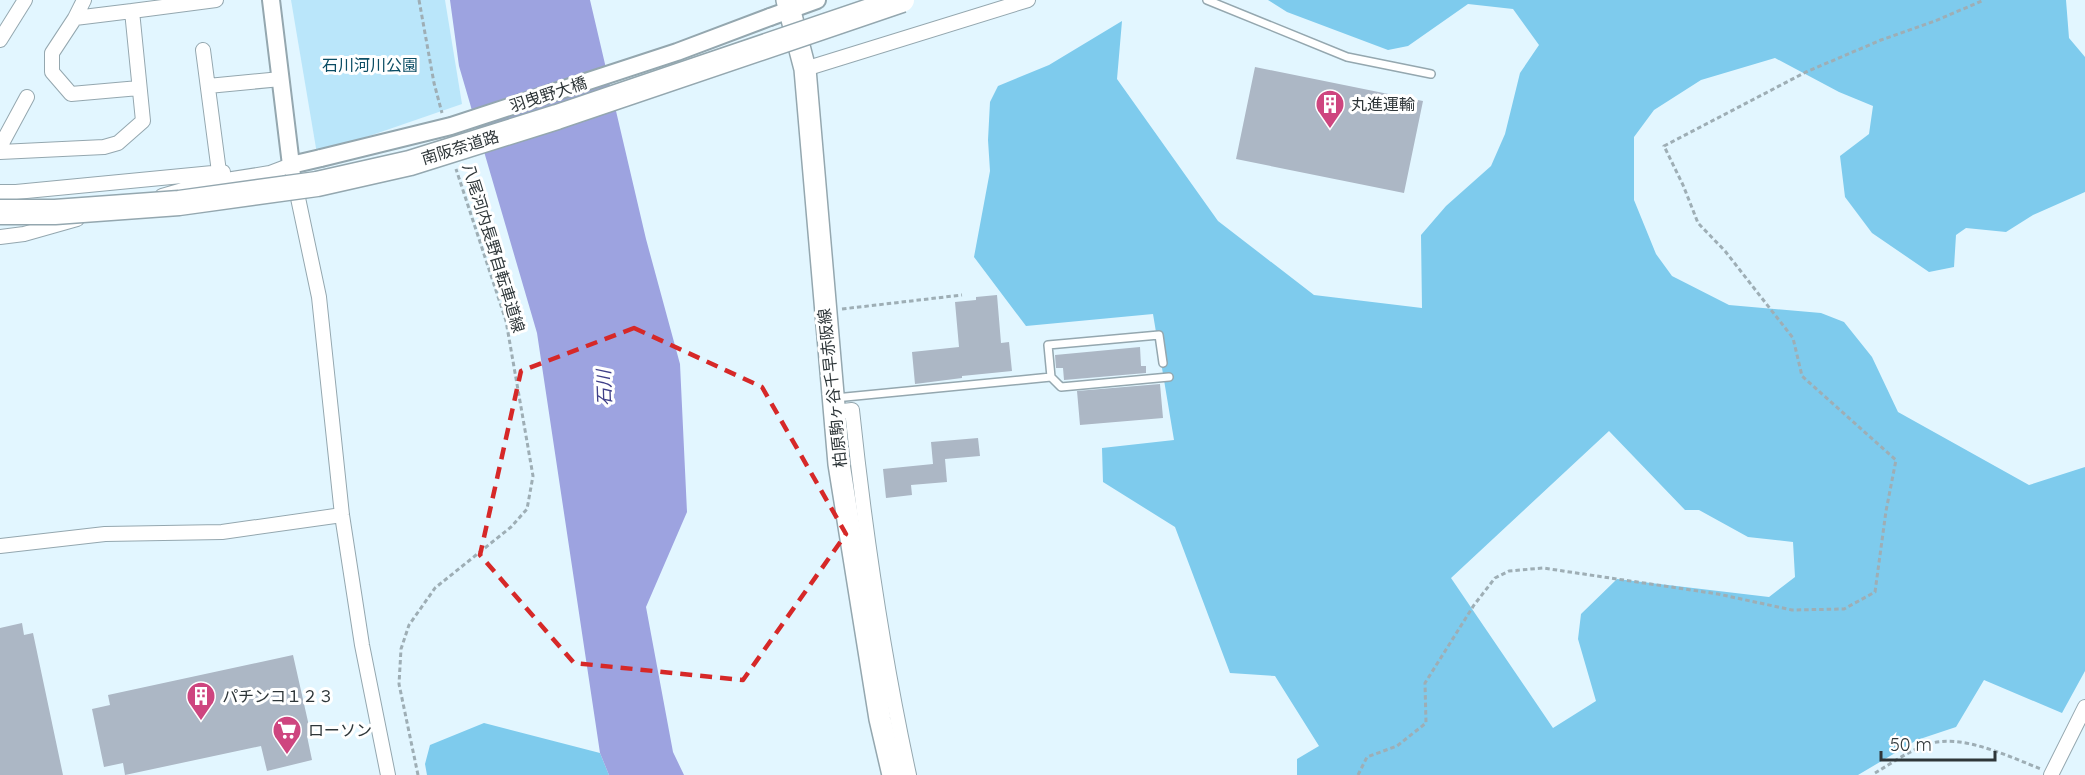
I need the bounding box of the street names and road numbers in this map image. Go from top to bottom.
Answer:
street label: 羽曳野大橋 [507,72,589,116]
street label: 南阪奈道路 [419,126,501,168]
street label: 八尾河内長野自転車道線 [459,161,529,335]
street label: 柏原駒ヶ谷千早赤阪線 [814,307,850,469]

